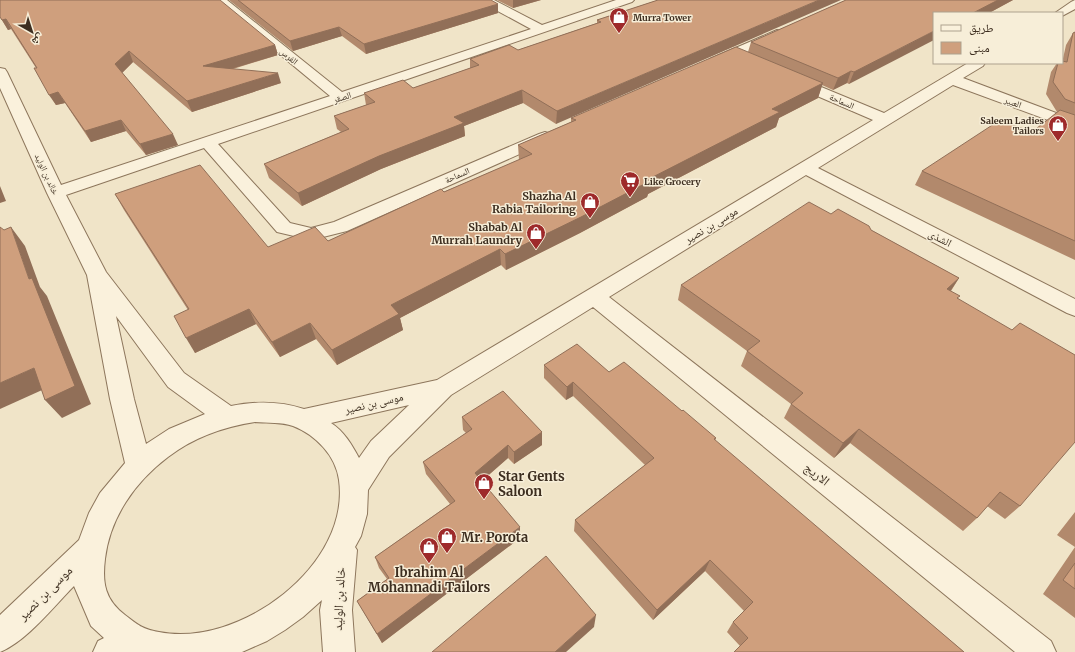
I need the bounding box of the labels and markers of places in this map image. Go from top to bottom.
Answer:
shop icon: Murra Tower [608,6,630,34]
place label: Murra Tower [633,12,691,23]
shop icon: Saleem Ladies Tailors [1047,114,1069,142]
place label: Saleem Ladies Tailors [980,115,1044,136]
supermarket icon: Like Grocery [619,170,641,198]
place label: Like Grocery [644,176,701,187]
place label: Shazha Al Rabia Tailoring [492,189,576,216]
shop icon: Shazha Al Rabia Tailoring [579,191,601,219]
place label: Shabab Al Murrah Laundry [431,220,522,247]
shop icon: Shabab Al Murrah Laundry [525,222,547,250]
place label: Star Gents Saloon [498,468,565,500]
shop icon: Star Gents Saloon [473,472,495,500]
shop icon: Mr. Porota [436,526,458,554]
place label: Mr. Porota [461,529,528,546]
shop icon: Ibrahim Al Mohannadi Tailors [418,536,440,564]
place label: Ibrahim Al Mohannadi Tailors [368,564,490,596]

